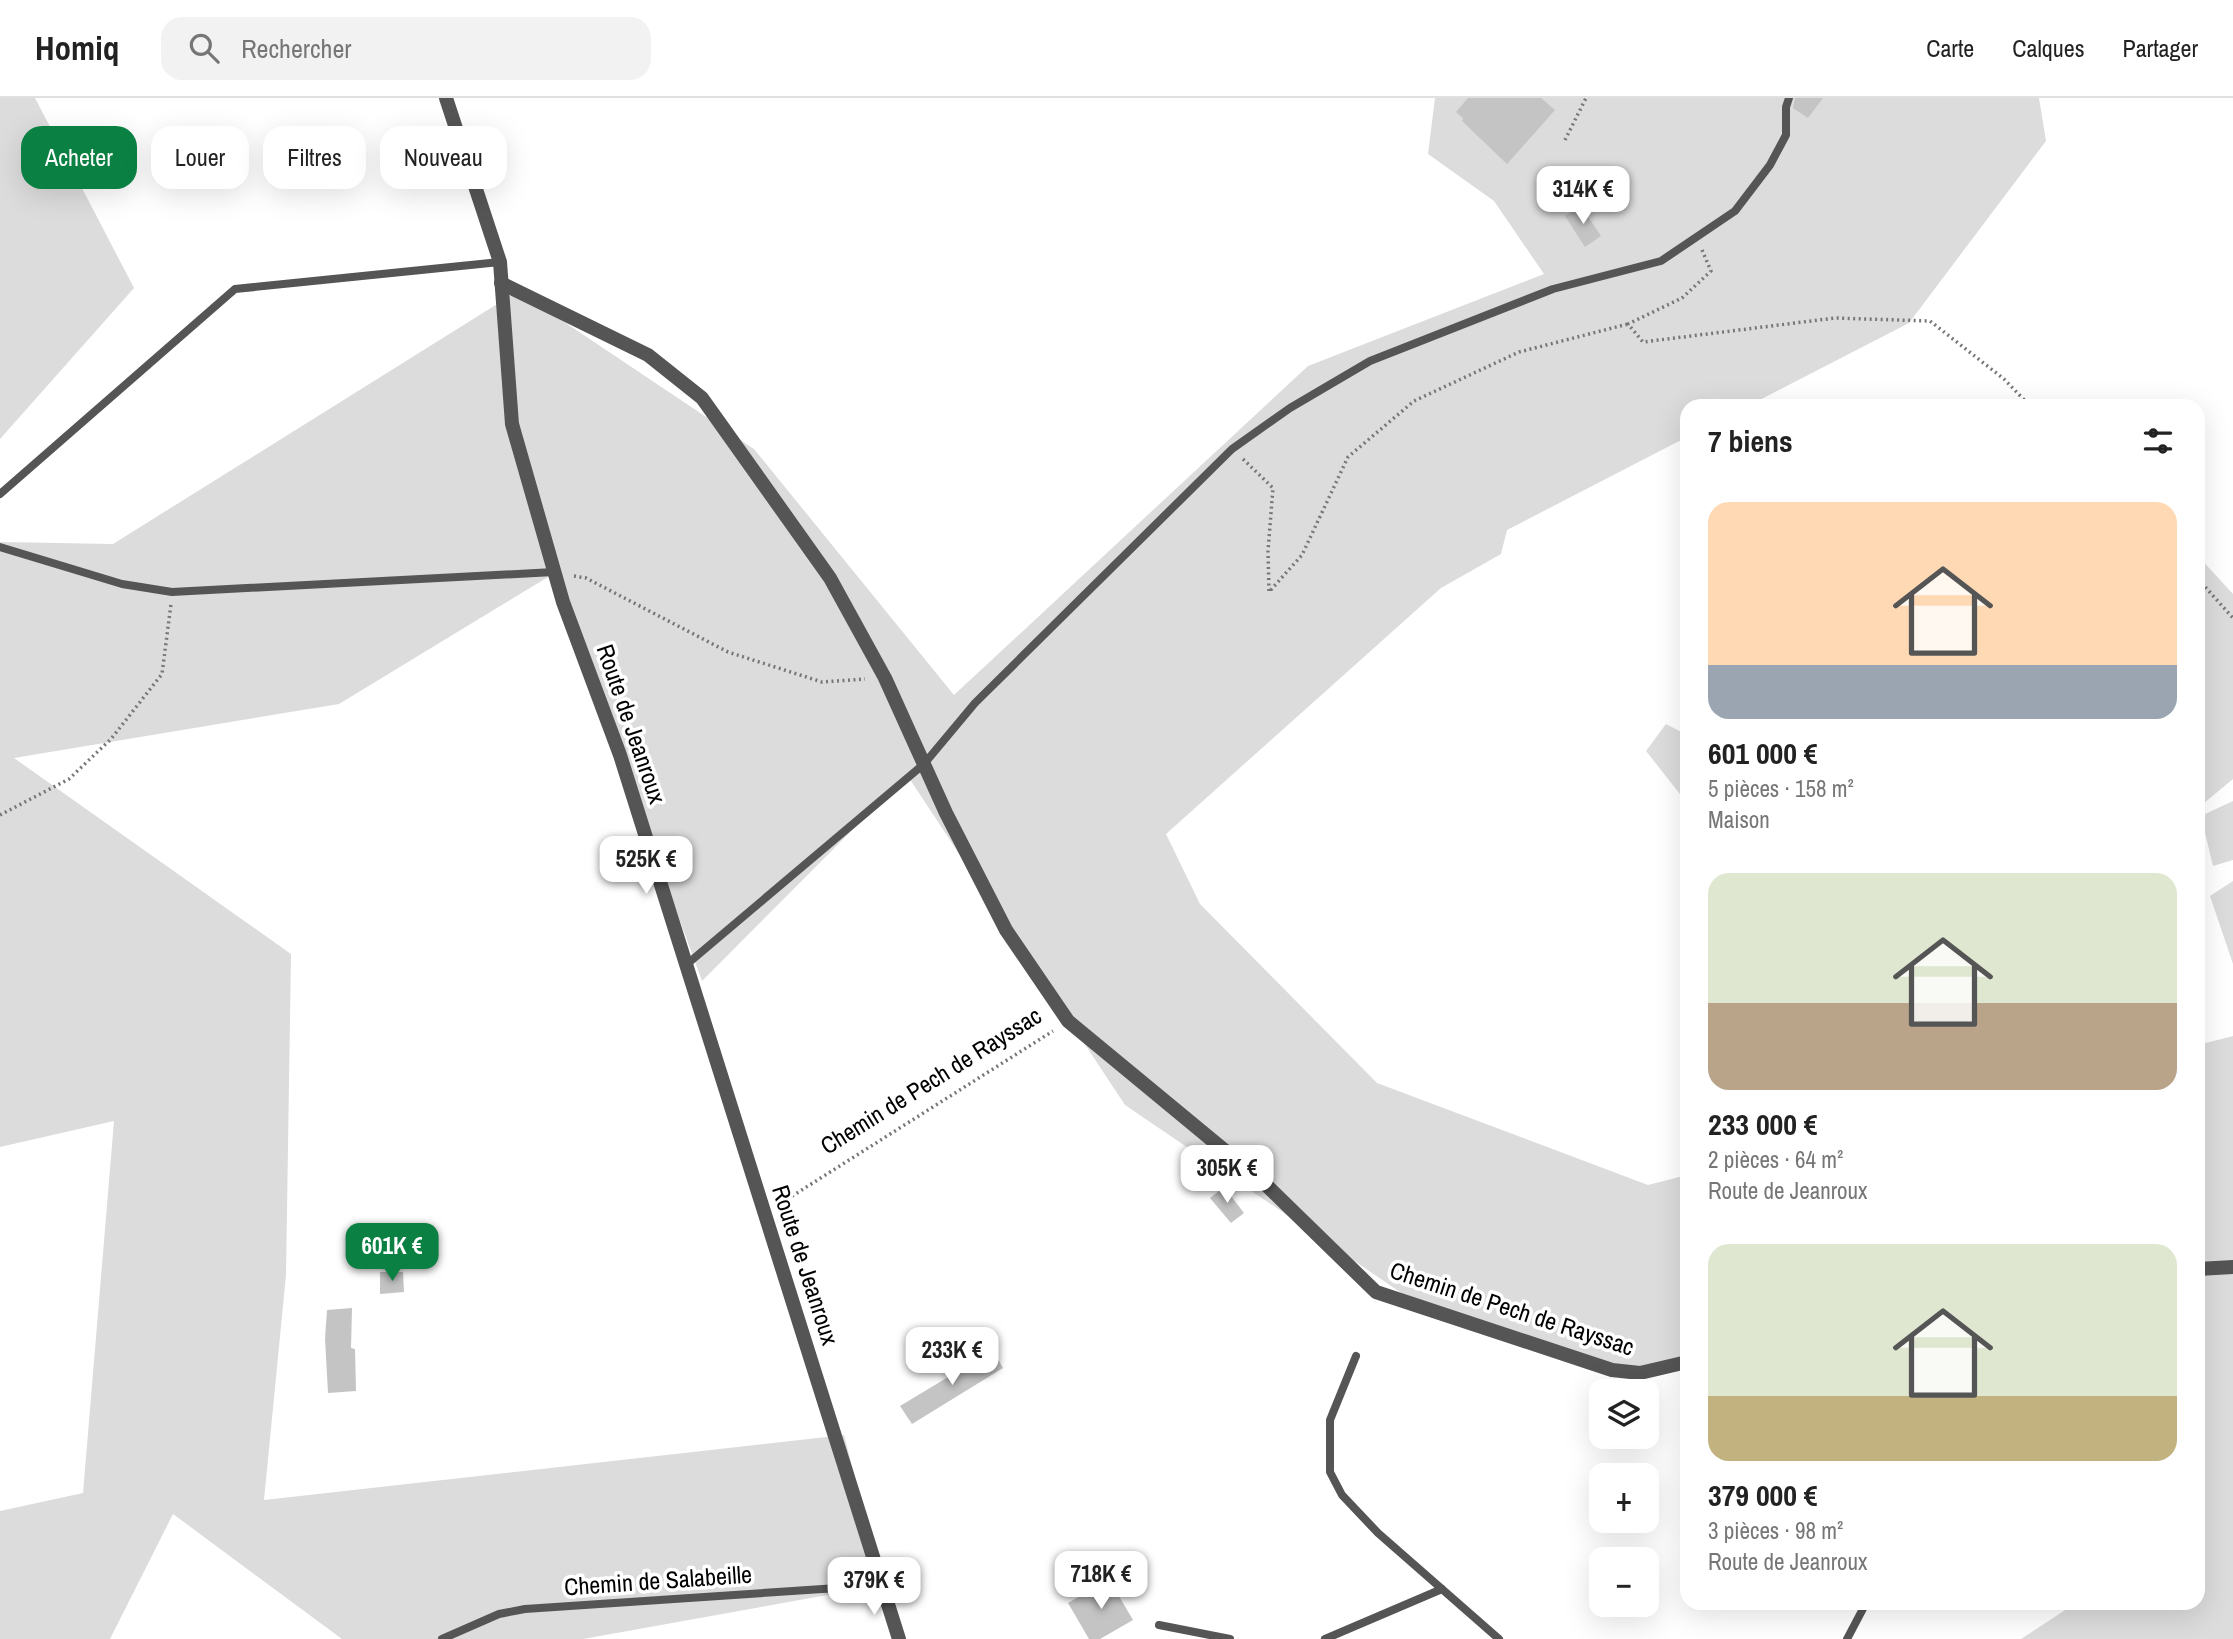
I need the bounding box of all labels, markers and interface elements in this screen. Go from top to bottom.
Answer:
search box [161,17,651,80]
text: Homiq [35,26,119,70]
icon: search [185,29,223,67]
text: Rechercher [241,31,351,66]
text: Carte [1926,32,1974,64]
text: Calques [2012,32,2085,64]
text: Partager [2123,32,2198,64]
chip: Acheter [21,126,137,189]
chip: Louer [151,126,249,189]
chip: Filtres [263,126,366,189]
chip: Nouveau [380,126,507,189]
pin: 314K € [1526,166,1640,226]
text: 314K € [1553,173,1613,204]
text: 7 biens [1708,421,1793,461]
icon: filters [2139,422,2177,460]
icon: home [1880,548,2006,674]
street label: Route de Jeanroux [590,640,674,808]
text: 601 000 € [1708,733,1817,773]
text: 5 pièces · 158 m² [1708,773,1854,804]
text: Maison [1708,804,1770,835]
pin: 525K € [589,836,703,896]
text: 525K € [616,843,676,874]
icon: home [1880,919,2006,1045]
street label: Chemin de Pech de Rayssac [814,999,1047,1161]
text: 233 000 € [1708,1104,1817,1144]
text: 2 pièces · 64 m² [1708,1144,1843,1175]
pin: 305K € [1170,1146,1284,1205]
text: 305K € [1197,1152,1257,1183]
text: Route de Jeanroux [1708,1175,1867,1206]
street label: Route de Jeanroux [765,1181,847,1349]
pin: 601K € [335,1224,449,1283]
text: 601K € [362,1230,422,1261]
street label: Chemin de Pech de Rayssac [1386,1253,1639,1363]
icon: home [1880,1290,2006,1416]
pin: 233K € [895,1328,1009,1387]
text: 233K € [922,1334,982,1365]
map controls [1589,1379,1659,1617]
button: layers [1589,1379,1659,1449]
button: + [1589,1463,1659,1533]
text: 379 000 € [1708,1475,1817,1515]
text: 3 pièces · 98 m² [1708,1515,1843,1546]
text: Route de Jeanroux [1708,1546,1867,1577]
button: − [1589,1547,1659,1617]
pin: 718K € [1044,1552,1158,1611]
street label: Chemin de Salabeille [563,1557,753,1603]
pin: 379K € [817,1558,931,1617]
text: 718K € [1071,1558,1131,1589]
text: 379K € [844,1564,904,1595]

